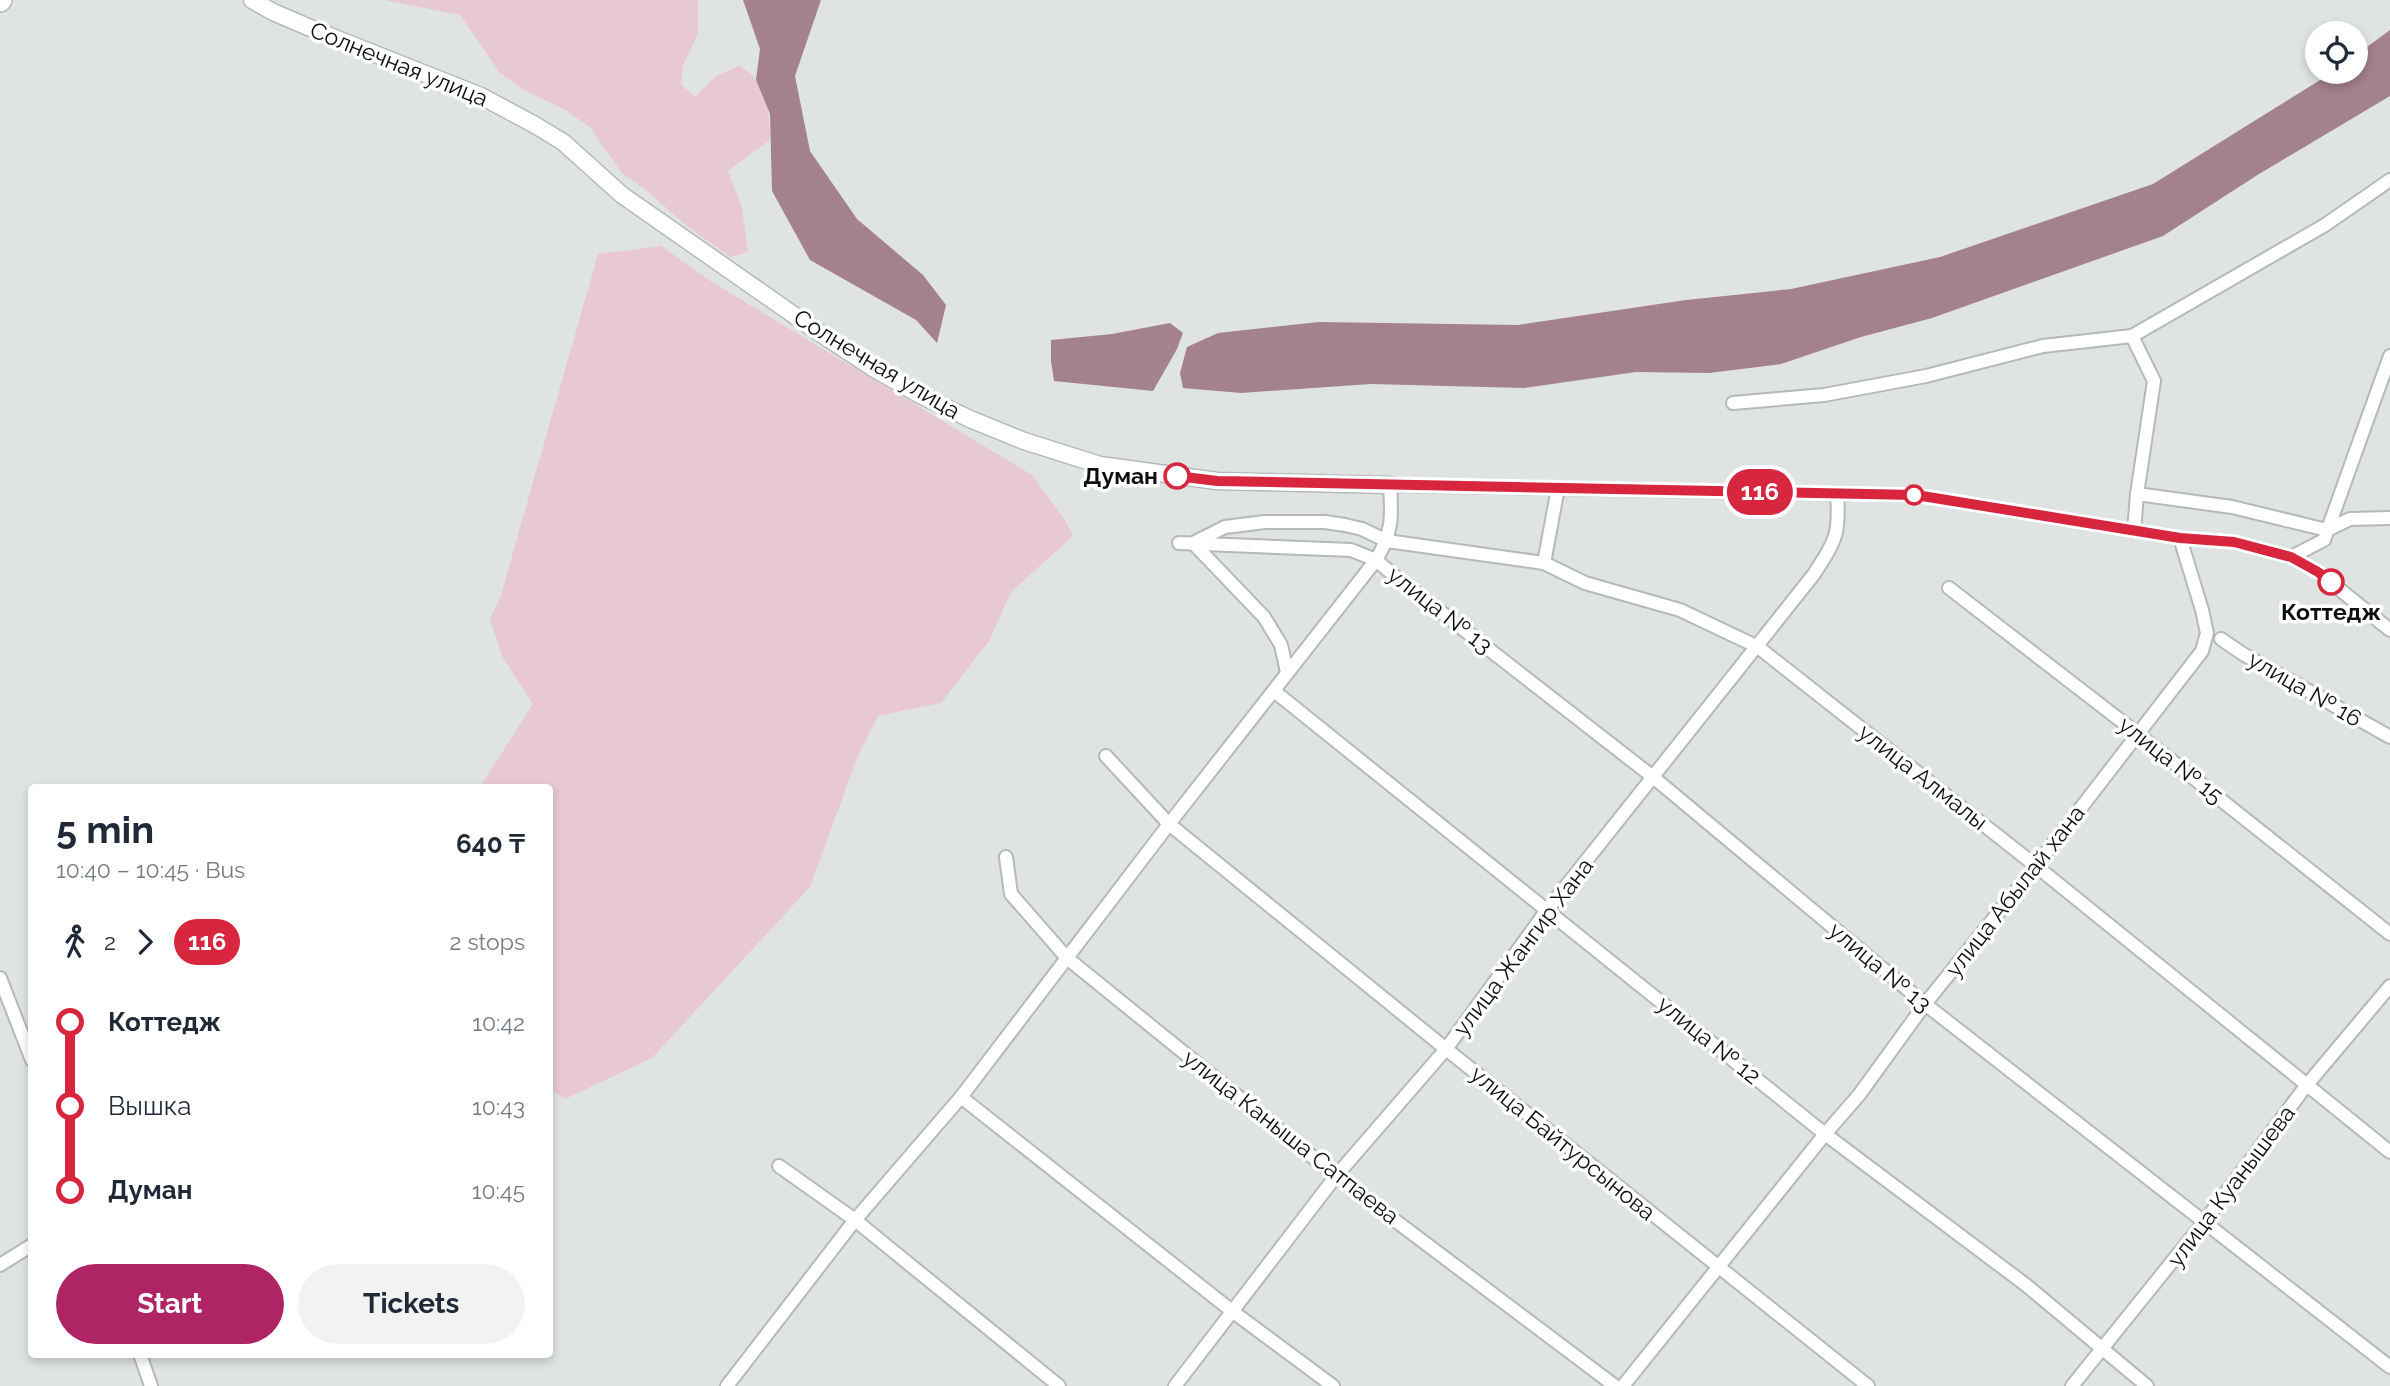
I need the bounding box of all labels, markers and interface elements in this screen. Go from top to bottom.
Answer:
street label: Солнечная улица [306,16,492,112]
map controls [2305,21,2368,84]
button: locate [2305,21,2368,84]
street label: Солнечная улица [789,303,965,424]
place label: Думан [1083,462,1158,489]
marker: Думан [1164,463,1190,489]
line badge: 116 [1720,469,1800,515]
text: 116 [1741,477,1779,506]
unlabelled marker [1904,485,1924,505]
street label: улица № 13 [1383,560,1498,659]
marker: Коттедж [2318,569,2344,595]
place label: Коттедж [2281,598,2381,625]
street label: улица № 16 [2244,645,2367,732]
street label: улица № 15 [2114,710,2229,809]
street label: улица Алмалы [1853,718,1993,835]
street label: улица Абылай хана [1939,800,2090,982]
text: 5 min [56,807,154,852]
text: 640 ₸ [456,829,525,859]
street label: улица Жангир Хана [1447,853,1598,1041]
text: 10:40 – 10:45 · Bus [56,856,245,883]
street label: улица № 13 [1824,916,1937,1017]
icon: walk [56,923,94,961]
icon: forward [126,923,164,961]
text: 116 [188,927,226,956]
text: 2 [104,928,116,955]
text: 2 stops [450,928,525,955]
street label: улица № 12 [1652,990,1766,1089]
text: Коттедж [108,1007,221,1037]
text: 10:42 [472,1009,525,1036]
street label: улица Каныша Сатпаева [1178,1044,1405,1229]
street label: улица Байтурсынова [1465,1060,1661,1225]
text: Вышка [108,1091,191,1121]
text: 10:43 [472,1093,525,1120]
street label: улица Куанышева [2161,1100,2300,1272]
text: Думан [108,1175,192,1205]
text: 10:45 [472,1177,525,1204]
button: Start [56,1264,284,1344]
button: Tickets [298,1264,525,1344]

